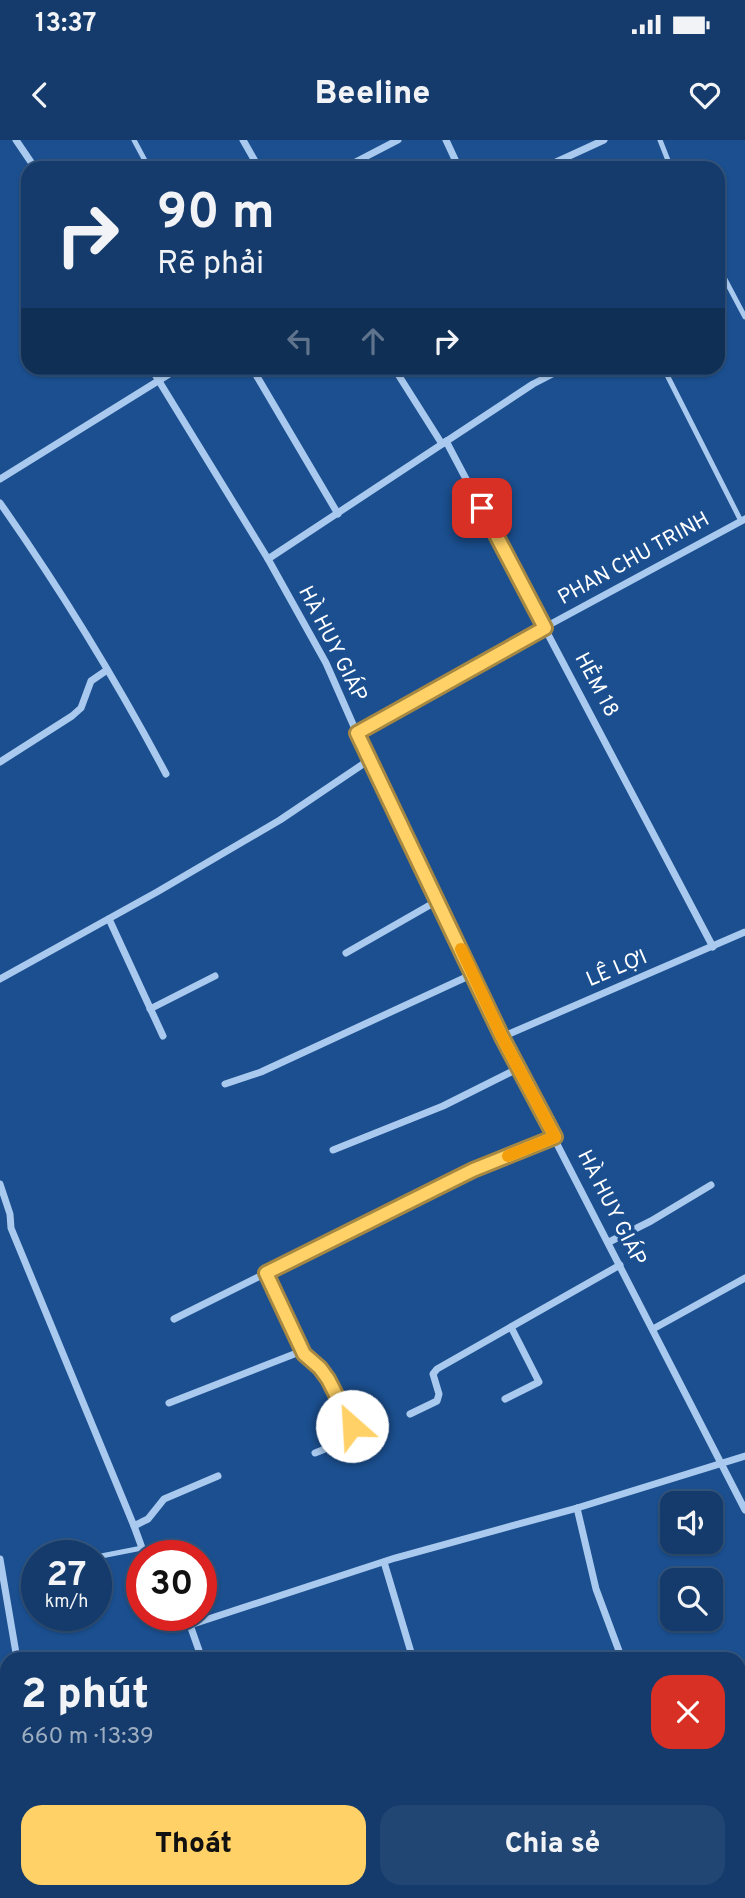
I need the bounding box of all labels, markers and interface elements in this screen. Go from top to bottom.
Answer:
text: 13:37 [35,8,96,41]
text: Beeline [315,75,430,115]
icon: back [21,76,59,114]
icon: heart [686,76,724,114]
text: 90 m [157,184,275,246]
icon: right [42,189,133,280]
text: Rẽ phải [157,245,264,285]
icon: left [281,322,319,360]
icon: ahead [354,322,392,360]
icon: right [427,322,465,360]
pin [452,478,512,538]
icon: arrive [463,489,501,527]
street label: PHAN CHU TRINH [553,506,715,612]
street label: HÀ HUY GIÁP [291,581,374,706]
street label: HẺM 18 [568,647,625,722]
street label: LÊ LỢI [582,943,652,994]
street label: HÀ HUY GIÁP [570,1145,653,1270]
position arrow [315,1389,389,1463]
map controls [660,1491,723,1631]
button: sound [660,1491,723,1554]
speed limit sign: 30 [126,1540,217,1631]
text: 27 [47,1554,86,1598]
button: search [660,1568,723,1631]
text: km/h [45,1591,88,1614]
text: 2 phút [21,1670,149,1723]
button: close [651,1675,725,1749]
text: 660 m · 13:39 [21,1723,154,1752]
button: Thoát [21,1805,366,1885]
button: Chia sẻ [380,1805,725,1885]

